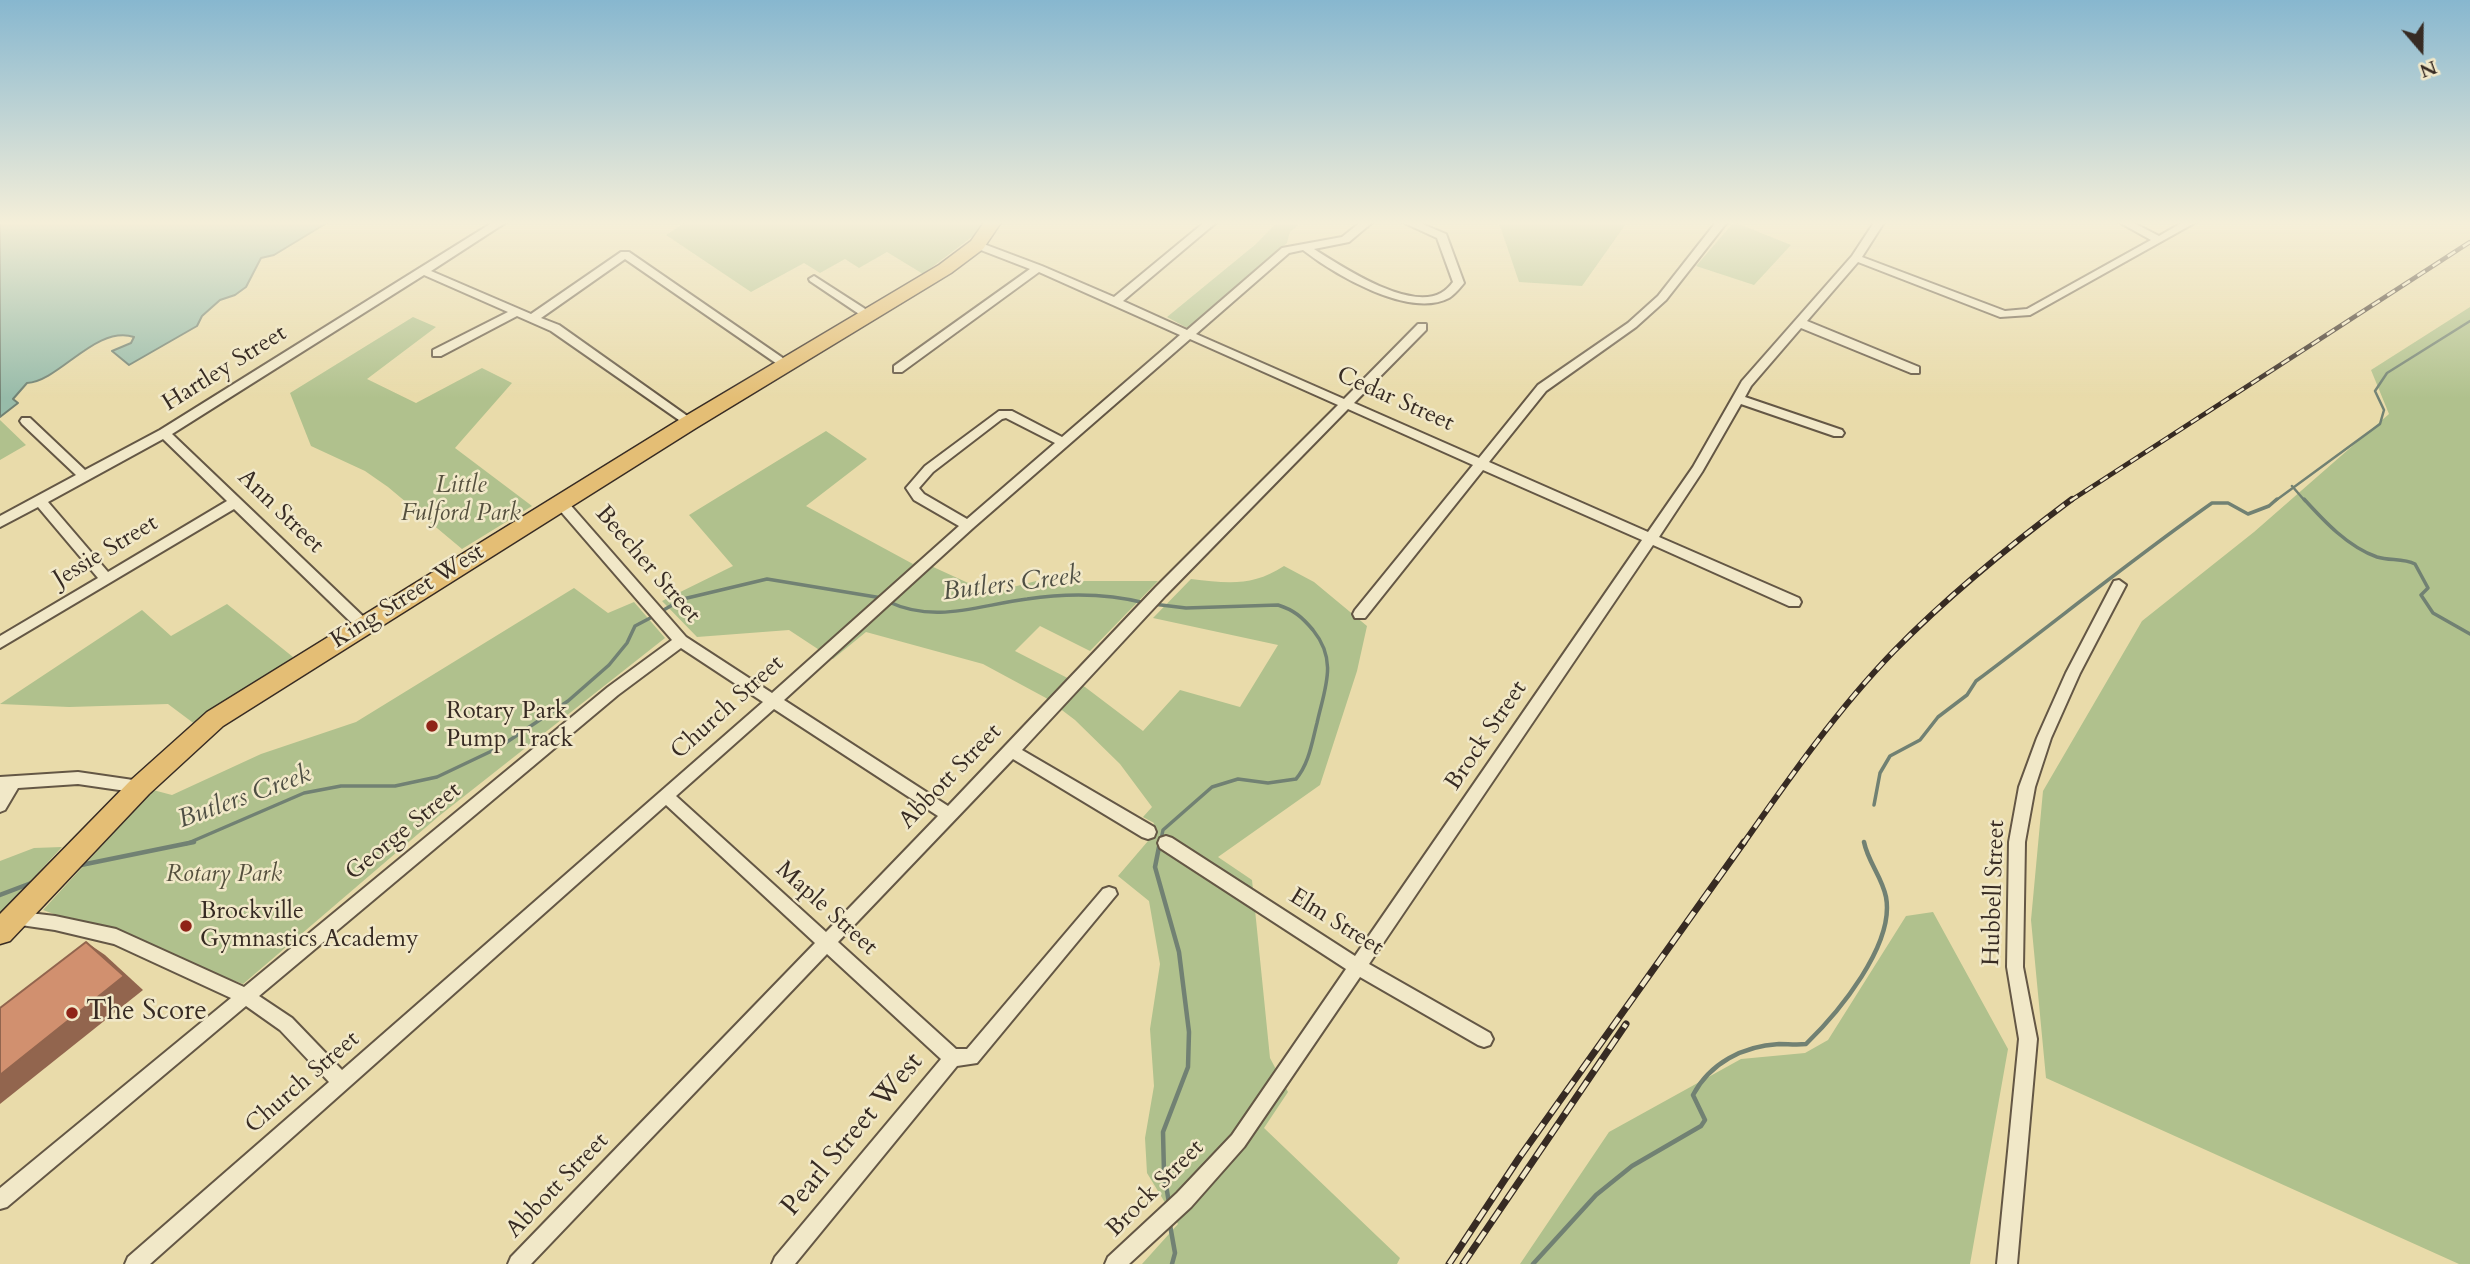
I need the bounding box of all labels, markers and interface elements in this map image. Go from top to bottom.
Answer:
north arrow [2386,14,2456,84]
text: N [2416,54,2440,84]
street label: Hartley Street [158,320,292,418]
street label: Cedar Street [1332,361,1458,439]
street label: Ann Street [231,464,329,560]
park label: Little Fulford Park [401,472,521,528]
street label: Beecher Street [588,500,706,630]
street label: Jessie Street [48,510,164,594]
street label: King Street West [326,538,490,656]
water label: Butlers Creek [941,561,1083,609]
street label: Church Street [666,650,790,766]
street label: Brock Street [1440,676,1534,796]
place label: Rotary Park Pump Track [446,698,573,754]
marker: Rotary Park Pump Track [424,718,440,734]
street label: Abbott Street [894,718,1008,836]
water label: Butlers Creek [174,760,316,836]
street label: George Street [340,777,468,887]
street label: Hubbell Street [1978,819,2012,967]
street label: Maple Street [769,856,883,962]
park label: Rotary Park [166,861,282,889]
street label: Elm Street [1284,883,1388,963]
place label: Brockville Gymnastics Academy [200,898,419,954]
marker: Brockville Gymnastics Academy [178,918,194,934]
place label: The Score [86,996,207,1030]
marker: The Score [64,1005,80,1021]
street label: Church Street [240,1026,366,1140]
street label: Pearl Street West [775,1046,931,1224]
street label: Abbott Street [501,1127,615,1245]
street label: Brock Street [1101,1134,1211,1244]

